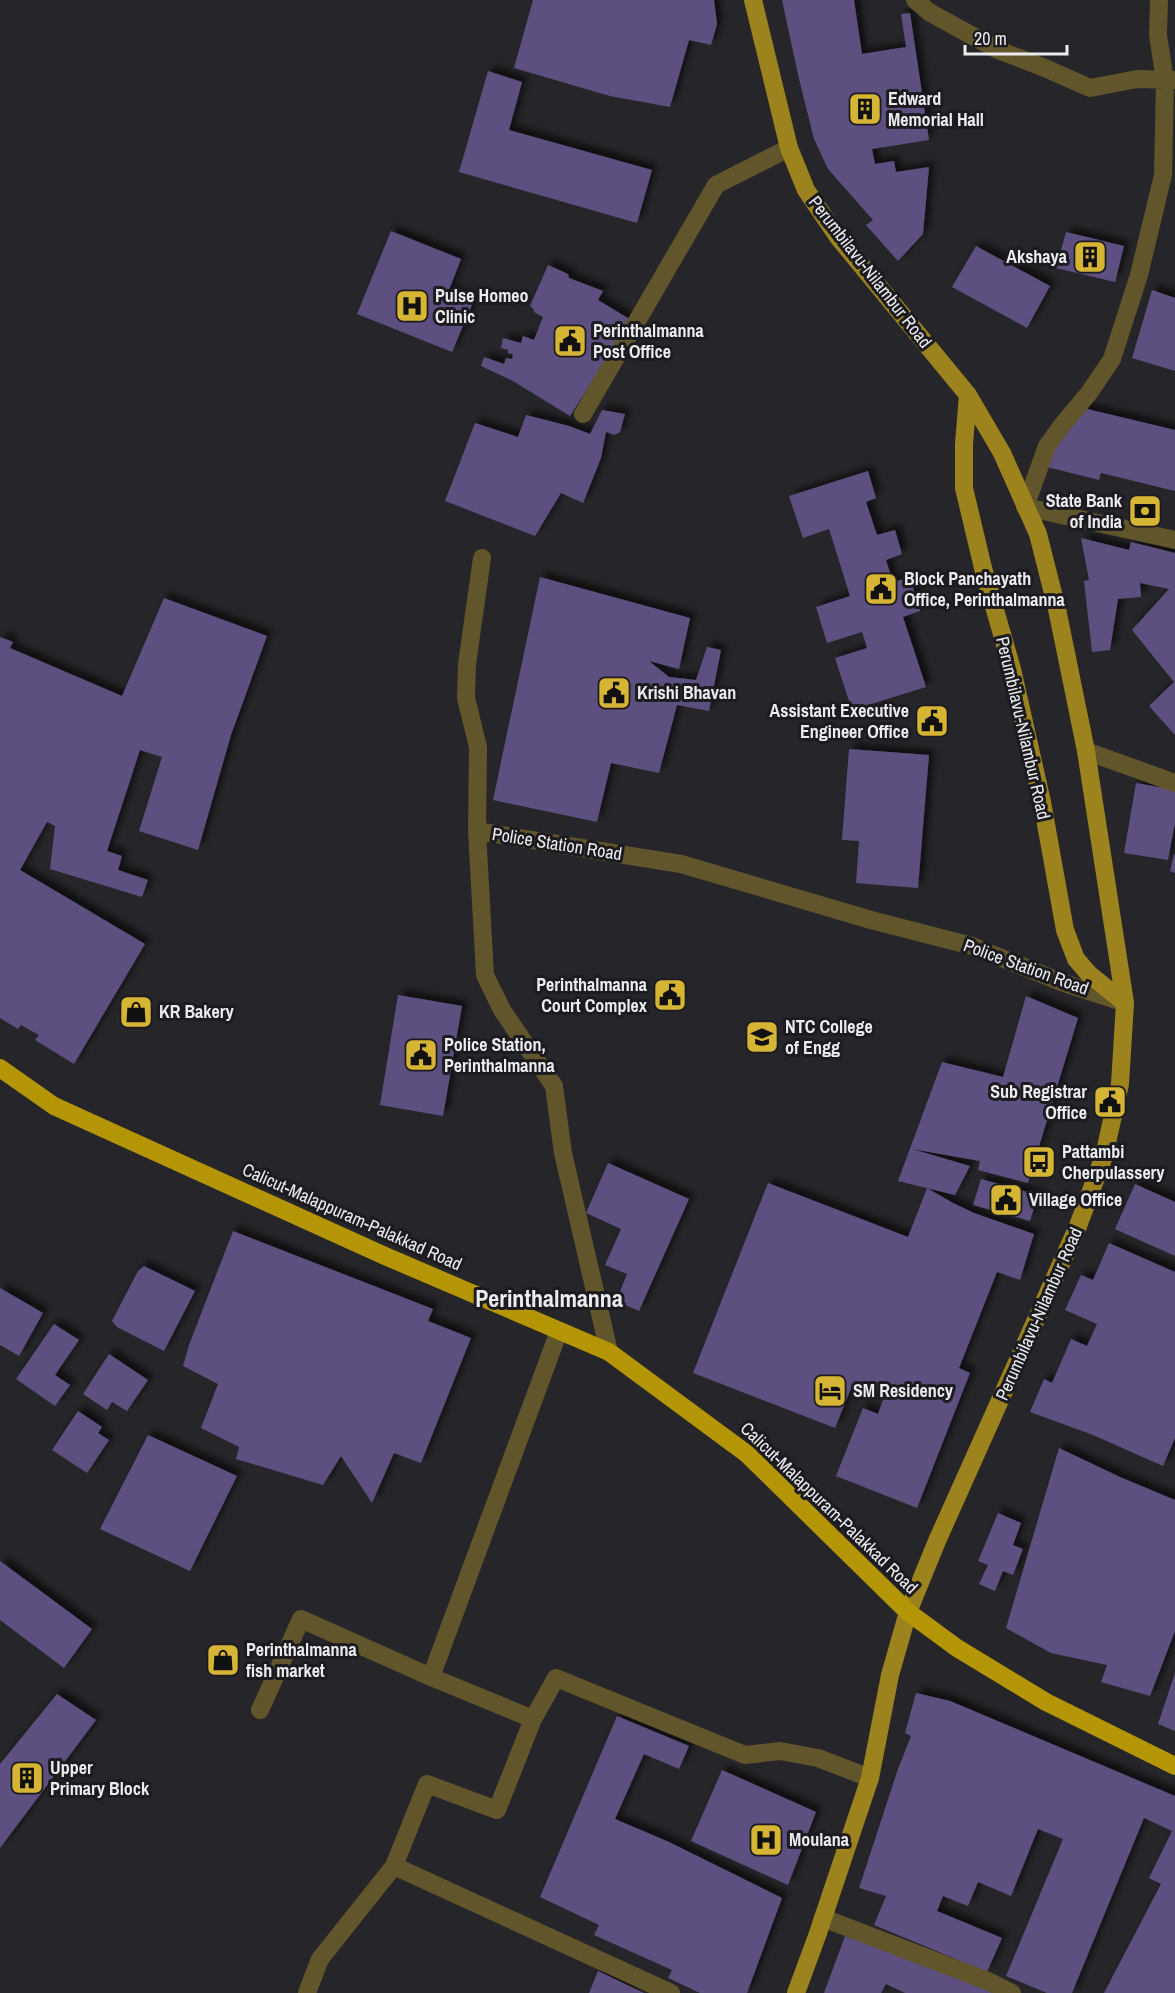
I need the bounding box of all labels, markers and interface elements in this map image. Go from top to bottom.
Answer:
scale bar [965,18,1067,56]
text: 20 m [974,26,1007,51]
place label: Edward Memorial Hall [888,86,984,132]
building icon: Edward Memorial Hall [847,91,883,127]
street label: Perumbilavu-Nilambur Road [803,190,938,353]
building icon: Akshaya [1072,239,1108,275]
place label: Akshaya [1006,244,1068,269]
place label: Pulse Homeo Clinic [435,283,529,329]
hospital icon: Pulse Homeo Clinic [394,288,430,324]
place label: Perinthalmanna Post Office [593,318,705,364]
public building icon: Perinthalmanna Post Office [552,323,588,359]
place label: State Bank of India [1046,488,1123,534]
bank icon: State Bank of India [1127,493,1163,529]
place label: Block Panchayath Office, Perinthalmanna [904,566,1066,612]
public building icon: Block Panchayath Office, Perinthalmanna [863,571,899,607]
street label: Perumbilavu-Nilambur Road [990,634,1057,822]
public building icon: Krishi Bhavan [596,675,632,711]
place label: Krishi Bhavan [637,680,736,705]
place label: Assistant Executive Engineer Office [770,698,909,744]
public building icon: Assistant Executive Engineer Office [914,703,950,739]
street label: Police Station Road [490,821,624,866]
street label: Police Station Road [960,932,1092,1001]
place label: Perinthalmanna Court Complex [536,972,648,1018]
public building icon: Perinthalmanna Court Complex [652,977,688,1013]
shop icon: KR Bakery [118,994,154,1030]
place label: KR Bakery [159,999,234,1024]
place label: NTC College of Engg [785,1014,873,1060]
school or university icon: NTC College of Engg [744,1019,780,1055]
place label: Police Station, Perinthalmanna [444,1032,556,1078]
public building icon: Police Station, Perinthalmanna [403,1037,439,1073]
place label: Sub Registrar Office [990,1079,1087,1125]
public building icon: Sub Registrar Office [1092,1084,1128,1120]
place label: Pattambi Cherpulassery [1062,1139,1165,1185]
bus stop icon: Pattambi Cherpulassery [1021,1144,1057,1180]
street label: Calicut-Malappuram-Palakkad Road [238,1157,466,1276]
public building icon: Village Office [988,1182,1024,1218]
place label: Village Office [1029,1187,1122,1212]
street label: Perumbilavu-Nilambur Road [989,1223,1088,1404]
district label: Perinthalmanna [475,1282,623,1314]
hotel icon: SM Residency [812,1373,848,1409]
place label: SM Residency [853,1378,954,1403]
street label: Calicut-Malappuram-Palakkad Road [735,1416,924,1599]
place label: Perinthalmanna fish market [246,1637,358,1683]
shop icon: Perinthalmanna fish market [205,1642,241,1678]
place label: Upper Primary Block [50,1755,150,1801]
building icon: Upper Primary Block [9,1760,45,1796]
hospital icon: Moulana [748,1822,784,1858]
place label: Moulana [789,1827,850,1852]

